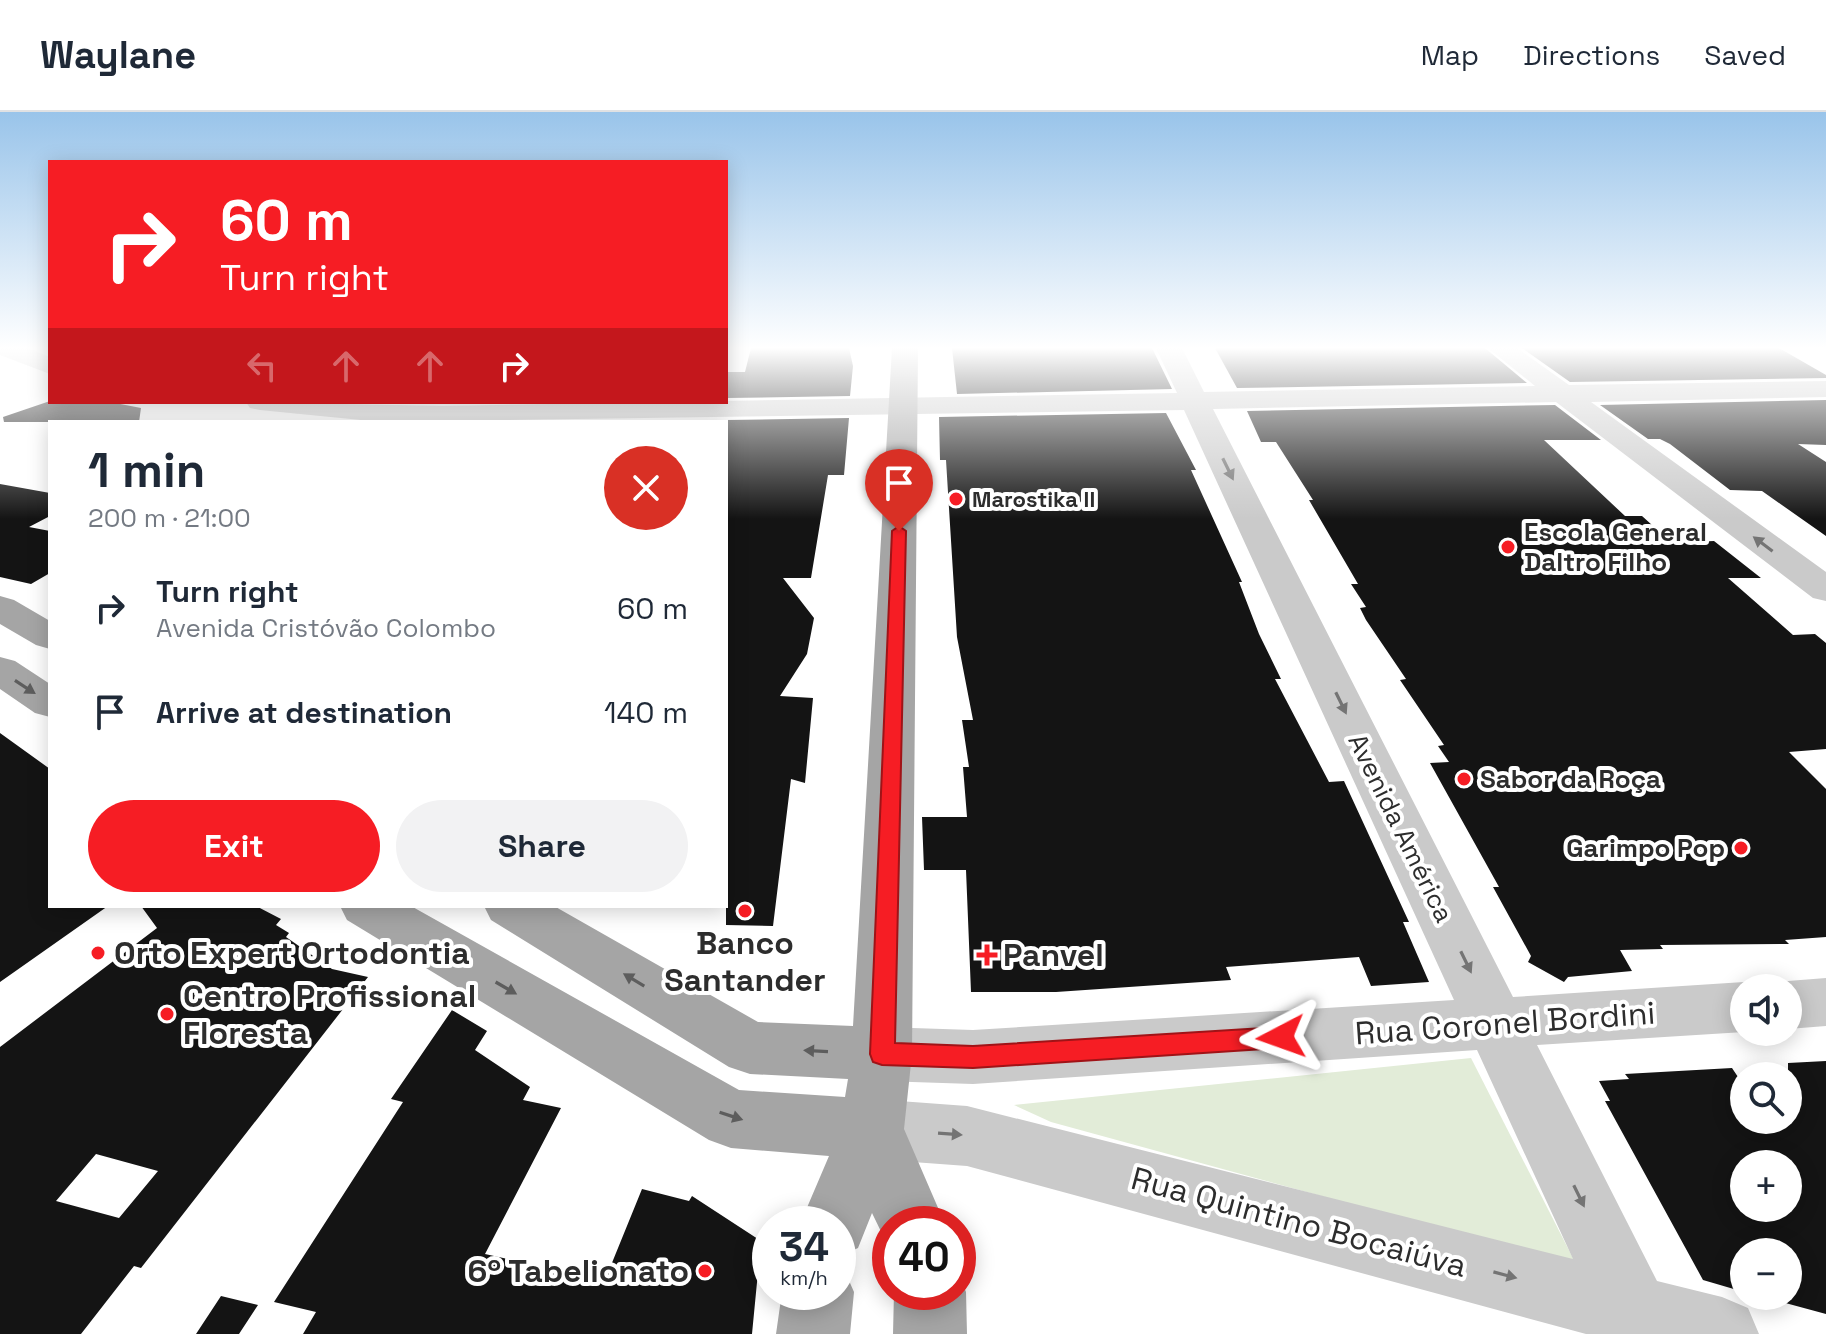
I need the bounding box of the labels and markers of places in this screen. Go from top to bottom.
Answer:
pin [865,449,933,531]
place label: Marostika II [972,485,1095,513]
marker: Marostika II [947,490,965,508]
place label: Escola General Daltro Filho [1524,515,1707,579]
marker: Escola General Daltro Filho [1499,538,1517,556]
place label: Sabor da Roça [1480,762,1661,796]
marker: Sabor da Roça [1455,770,1473,788]
place label: Garimpo Pop [1566,831,1725,865]
marker: Garimpo Pop [1732,839,1750,857]
marker: Banco Santander [736,902,754,920]
place label: Banco Santander [664,923,826,1000]
place label: Orto Expert Ortodontia [114,933,470,973]
place label: Panvel [1003,935,1104,975]
marker: Orto Expert Ortodontia [89,944,107,962]
marker: Panvel [978,946,996,964]
place label: Centro Profissional Floresta [183,976,476,1053]
marker: Centro Profissional Floresta [158,1005,176,1023]
place label: 6º Tabelionato [467,1251,689,1291]
marker: 6º Tabelionato [696,1262,714,1280]

